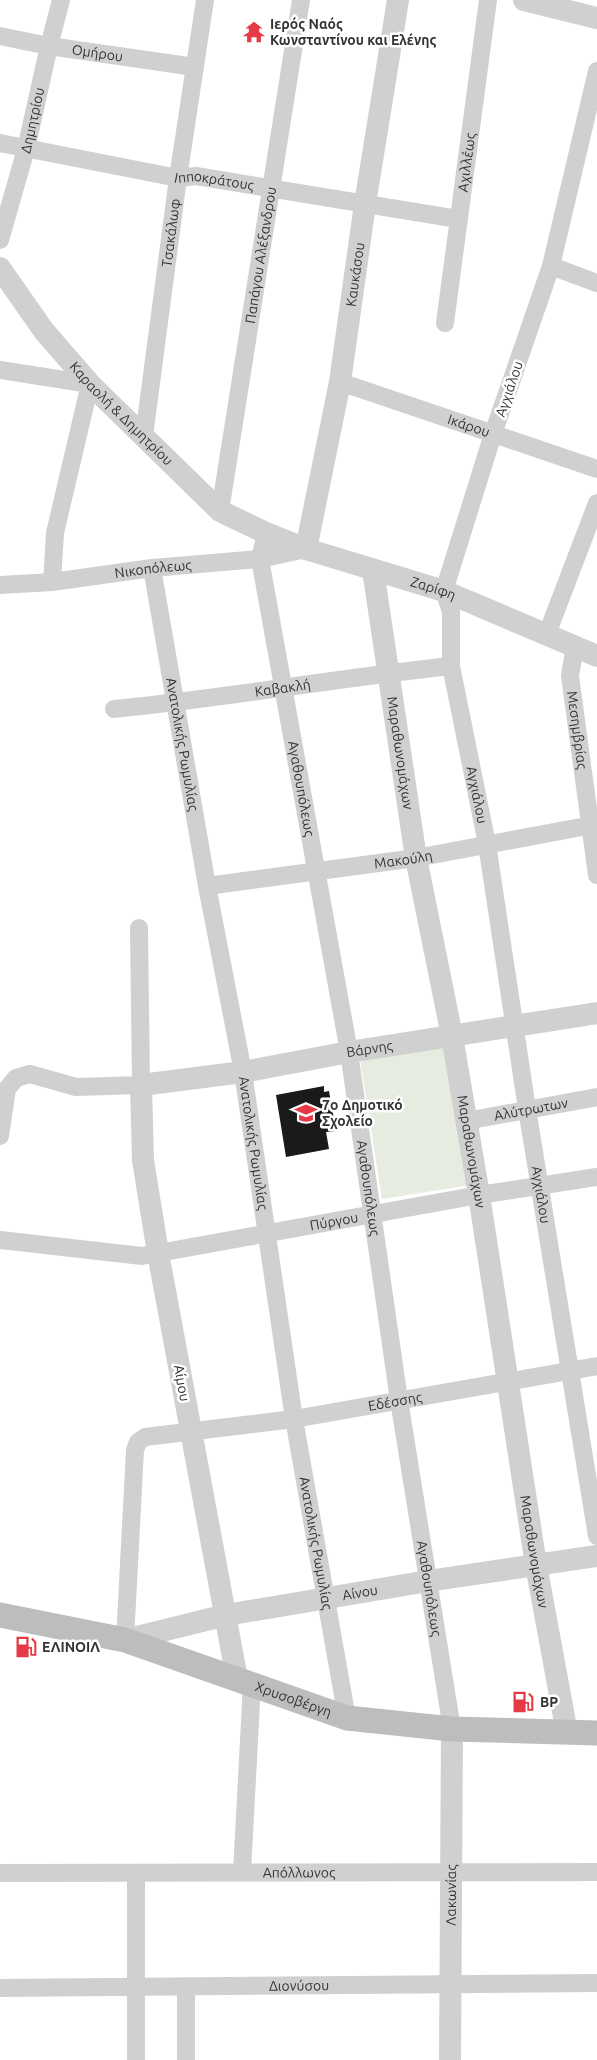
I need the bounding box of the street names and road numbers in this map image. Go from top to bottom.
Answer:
street label: Ομήρου [71,41,124,65]
street label: Δημητρίου [17,86,48,155]
street label: Αχιλλέως [455,131,478,193]
street label: Ιπποκράτους [173,168,256,194]
street label: Παπάγου Αλέξανδρου [242,186,279,325]
street label: Τσακάλωφ [158,197,183,268]
street label: Καυκάσου [343,241,368,308]
street label: Καραολή & Δημητρίου [66,359,176,468]
street label: Αγχιάλου [492,359,526,419]
street label: Ικάρου [446,411,492,440]
street label: Νικοπόλεως [113,557,193,581]
street label: Ζαρίφη [409,573,458,603]
street label: Ανατολικής Ρωμυλίας [163,676,202,813]
street label: Καβακλή [254,676,312,700]
street label: Μεσημβρίας [564,690,591,771]
street label: Μαραθωνομάχων [384,695,417,811]
street label: Αγαθουπόλεως [285,739,318,838]
street label: Αγχιάλου [463,765,491,825]
street label: Μακούλη [373,847,434,872]
street label: Βάρνης [345,1037,394,1060]
street label: Ανατολικής Ρωμυλίας [236,1075,271,1212]
street label: Μαραθωνομάχων [454,1094,489,1209]
street label: Αλύτρωτων [493,1094,570,1124]
street label: Αγαθουπόλεως [354,1139,383,1238]
street label: Αγχιάλου [528,1165,554,1225]
street label: Πύργου [309,1209,359,1233]
street label: Αίμου [171,1363,193,1403]
street label: Εδέσσης [367,1389,424,1414]
street label: Ανατολικής Ρωμυλίας [296,1475,336,1612]
street label: Μαραθωνομάχων [517,1494,552,1610]
street label: Αγαθουπόλεως [414,1539,445,1638]
street label: Αίνου [341,1582,379,1603]
street label: Χρυσοβέργη [253,1678,334,1720]
street label: Απόλλωνος [263,1864,336,1881]
street label: Λακωνίας [443,1864,459,1926]
street label: Διονύσου [269,1977,329,1994]

